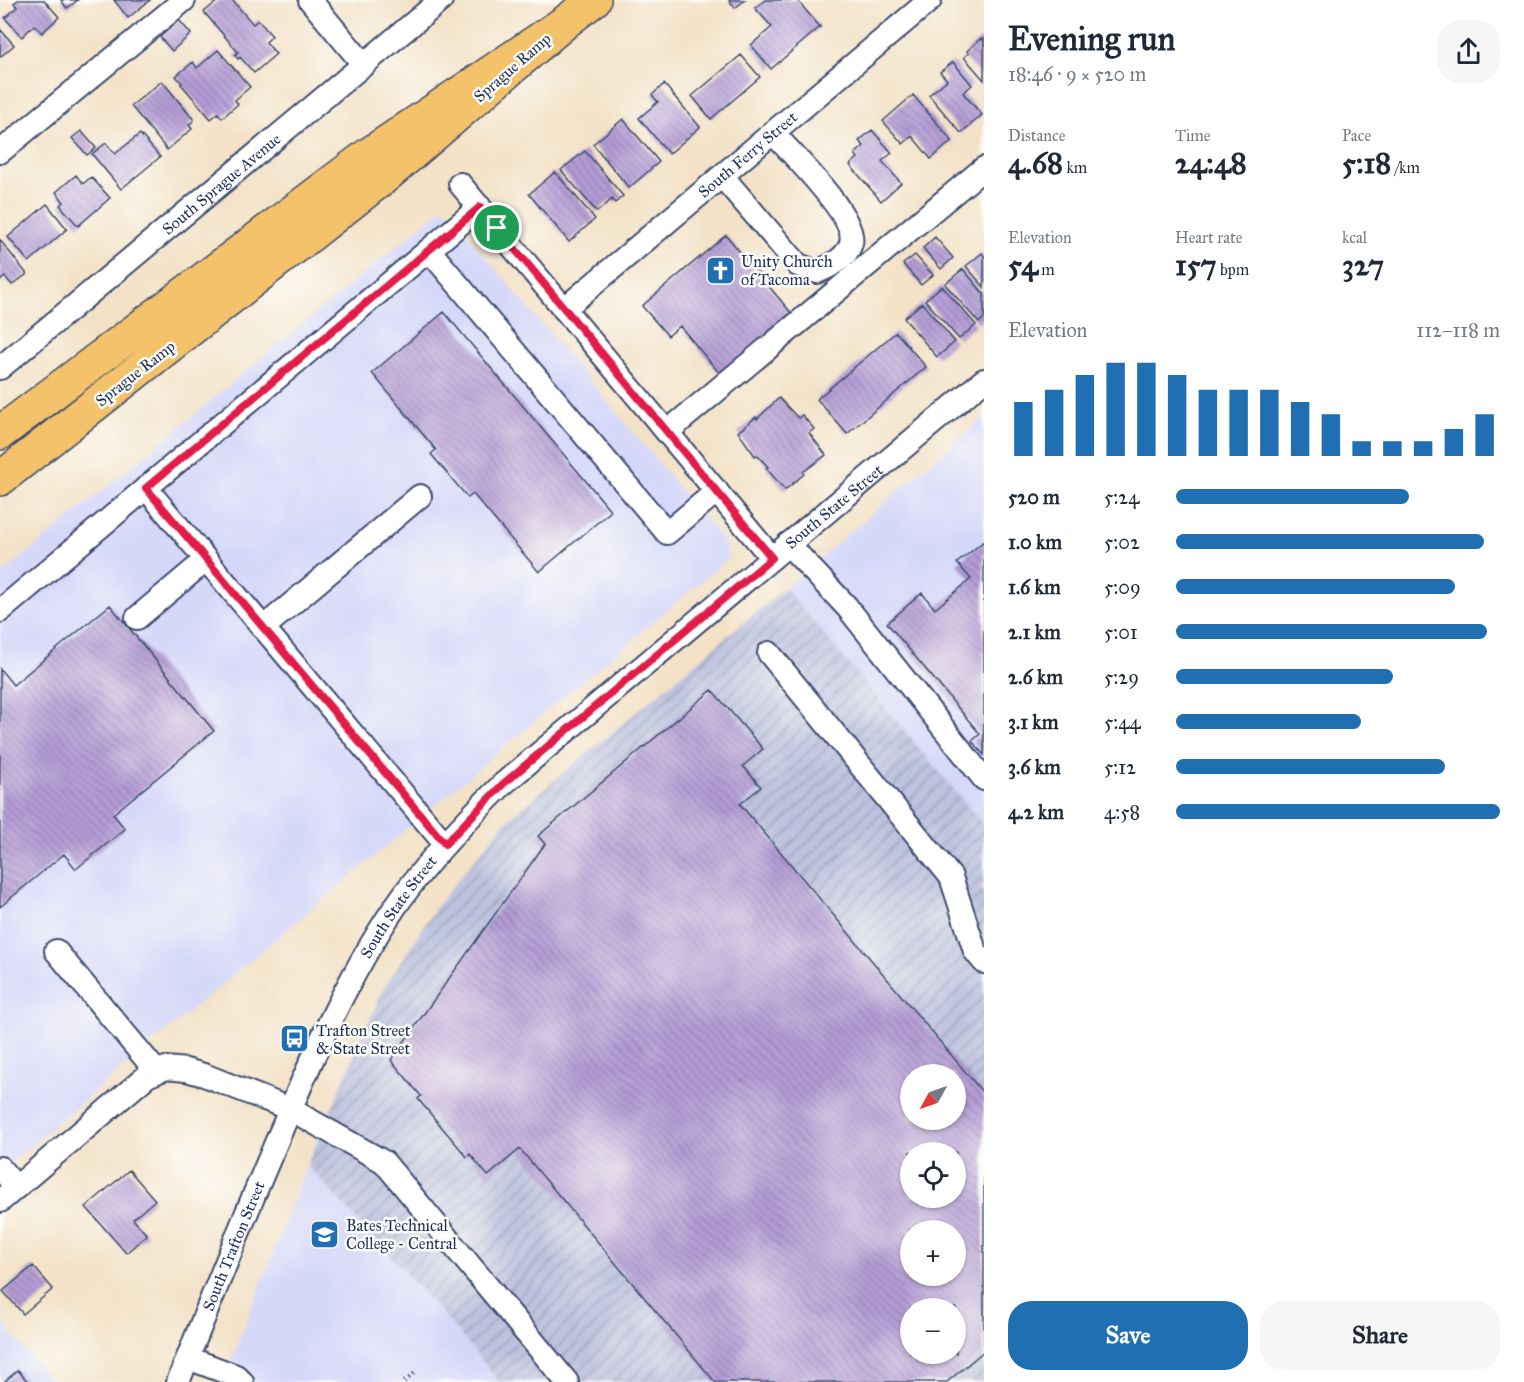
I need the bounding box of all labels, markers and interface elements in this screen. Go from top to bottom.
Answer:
text: Evening run [1008,19,1175,59]
button: share [1437,20,1500,83]
street label: Sprague Ramp [470,29,555,107]
text: 18:46 · 9 × 520 m [1008,62,1146,86]
street label: South Ferry Street [694,107,801,202]
text: Distance [1008,126,1065,145]
text: Time [1175,126,1210,145]
text: Pace [1342,126,1371,145]
street label: South Sprague Avenue [158,129,285,239]
text: 4.68 [1008,145,1063,181]
text: 24:48 [1175,145,1247,181]
text: 5:18 [1342,145,1391,181]
text: km [1063,158,1087,177]
text: /km [1391,158,1420,177]
pin [471,202,522,253]
icon: arrive [480,211,513,244]
text: Elevation [1008,228,1072,247]
text: Heart rate [1175,228,1242,247]
text: kcal [1342,228,1367,247]
text: 54 [1008,247,1038,283]
text: 157 [1175,247,1217,283]
text: 327 [1342,247,1384,283]
place label: Unity Church of Tacoma [741,252,833,289]
church icon: Unity Church of Tacoma [704,254,736,286]
text: m [1038,260,1055,279]
text: bpm [1217,260,1249,279]
text: Elevation [1008,318,1087,342]
text: 112–118 m [1416,318,1500,342]
street label: Sprague Ramp [92,336,179,411]
street label: South State Street [782,460,887,553]
text: 520 m [1008,485,1060,509]
text: 5:24 [1104,485,1139,509]
text: 1.0 km [1008,530,1062,554]
text: 5:02 [1104,530,1140,554]
text: 1.6 km [1008,575,1061,599]
text: 5:09 [1104,575,1141,599]
text: 2.1 km [1008,620,1061,644]
text: 5:01 [1104,620,1138,644]
text: 2.6 km [1008,665,1063,689]
text: 5:29 [1104,665,1139,689]
text: 3.1 km [1008,710,1058,734]
text: 5:44 [1104,710,1141,734]
text: 3.6 km [1008,755,1061,779]
text: 5:12 [1104,755,1136,779]
text: 4.2 km [1008,800,1064,824]
text: 4:58 [1104,800,1140,824]
street label: South State Street [356,851,441,962]
place label: Trafton Street & State Street [316,1021,411,1058]
bus stop icon: Trafton Street & State Street [279,1023,311,1055]
north arrow [900,1064,966,1130]
map controls [900,1064,966,1364]
button: locate [900,1142,966,1208]
street label: South Trafton Street [199,1178,269,1314]
place label: Bates Technical College - Central [346,1216,457,1254]
school or university icon: Bates Technical College - Central [309,1218,341,1250]
button: + [900,1220,966,1286]
button: − [900,1298,966,1364]
button: Save [1008,1301,1248,1370]
button: Share [1260,1301,1500,1370]

